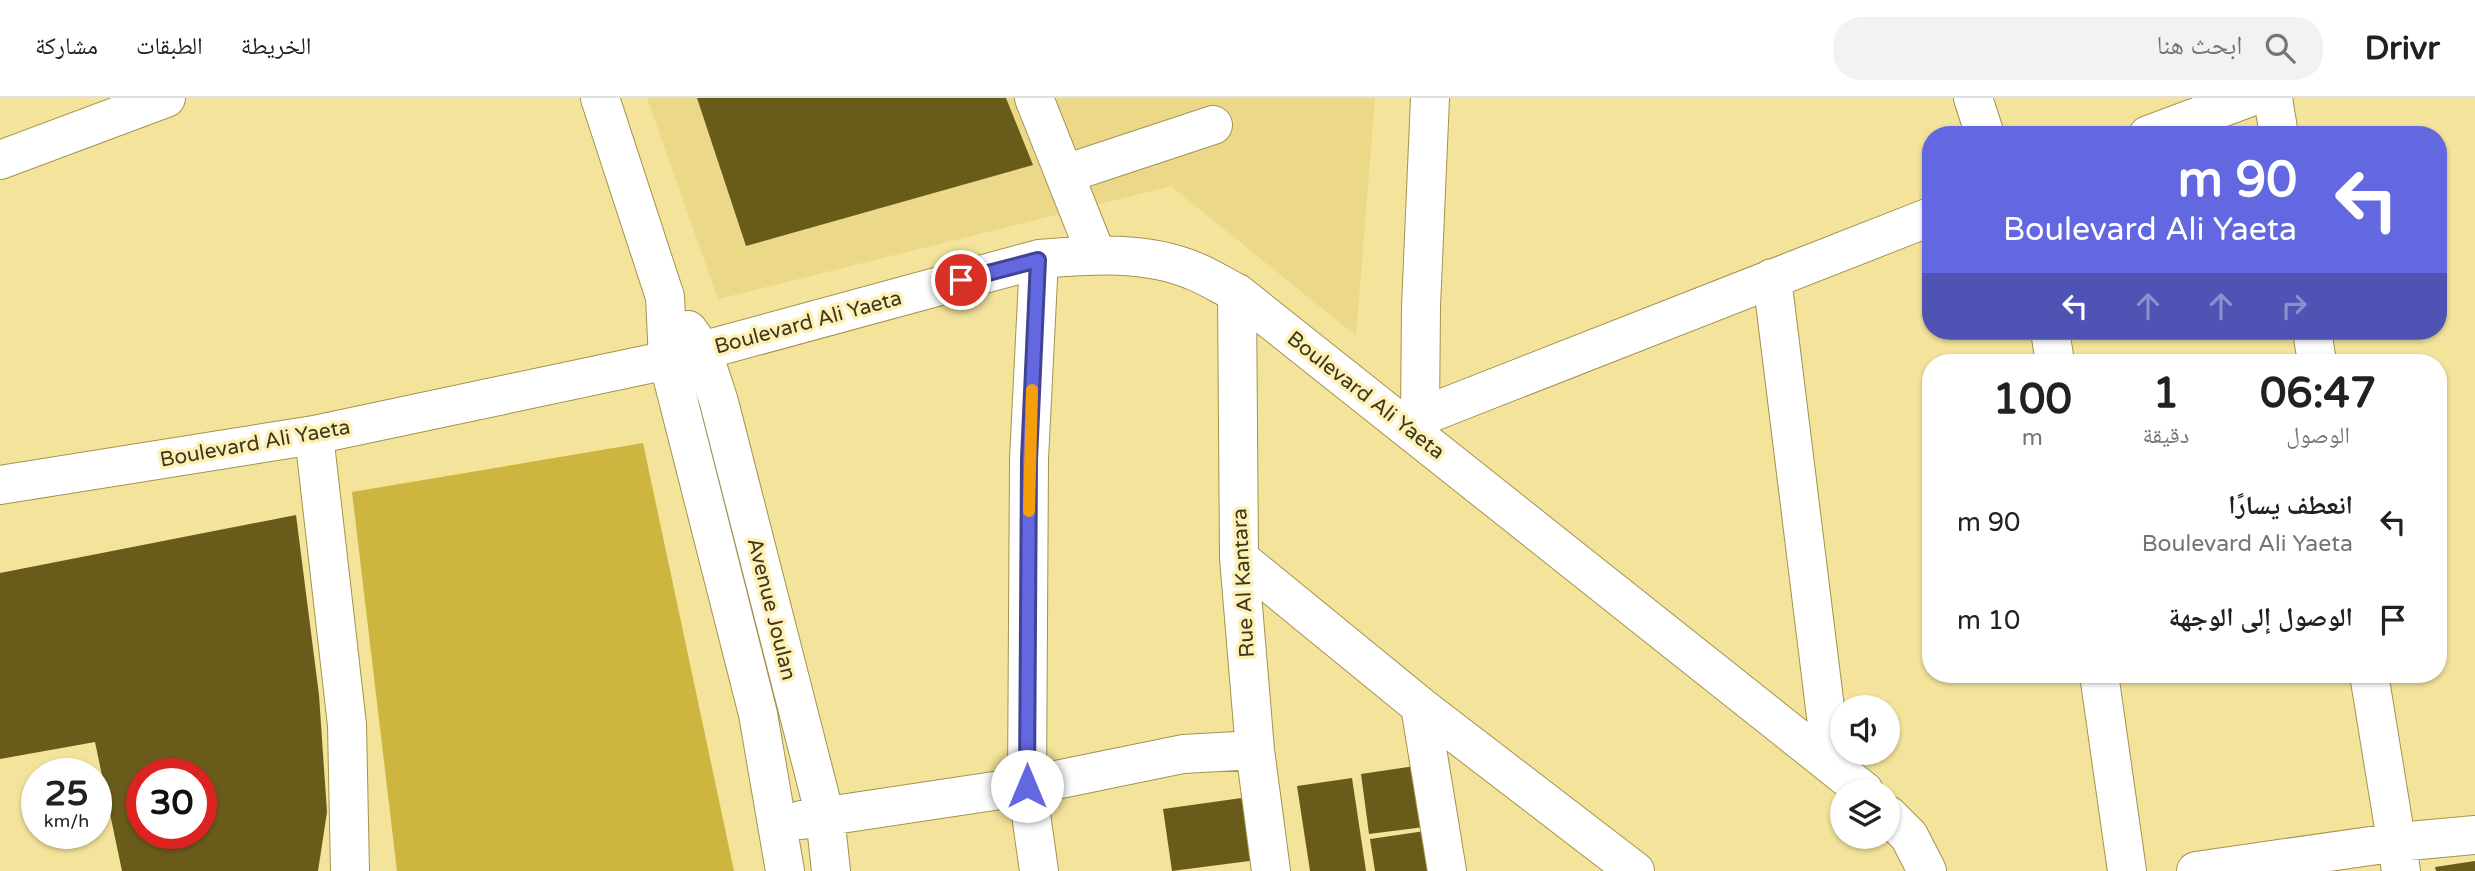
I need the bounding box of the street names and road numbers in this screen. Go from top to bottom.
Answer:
street label: Boulevard Ali Yaeta [712,285,905,360]
street label: Boulevard Ali Yaeta [1282,326,1449,465]
street label: Boulevard Ali Yaeta [158,414,352,473]
street label: Rue Al Kantara [1227,508,1260,658]
street label: Avenue Joulan [742,535,801,683]

